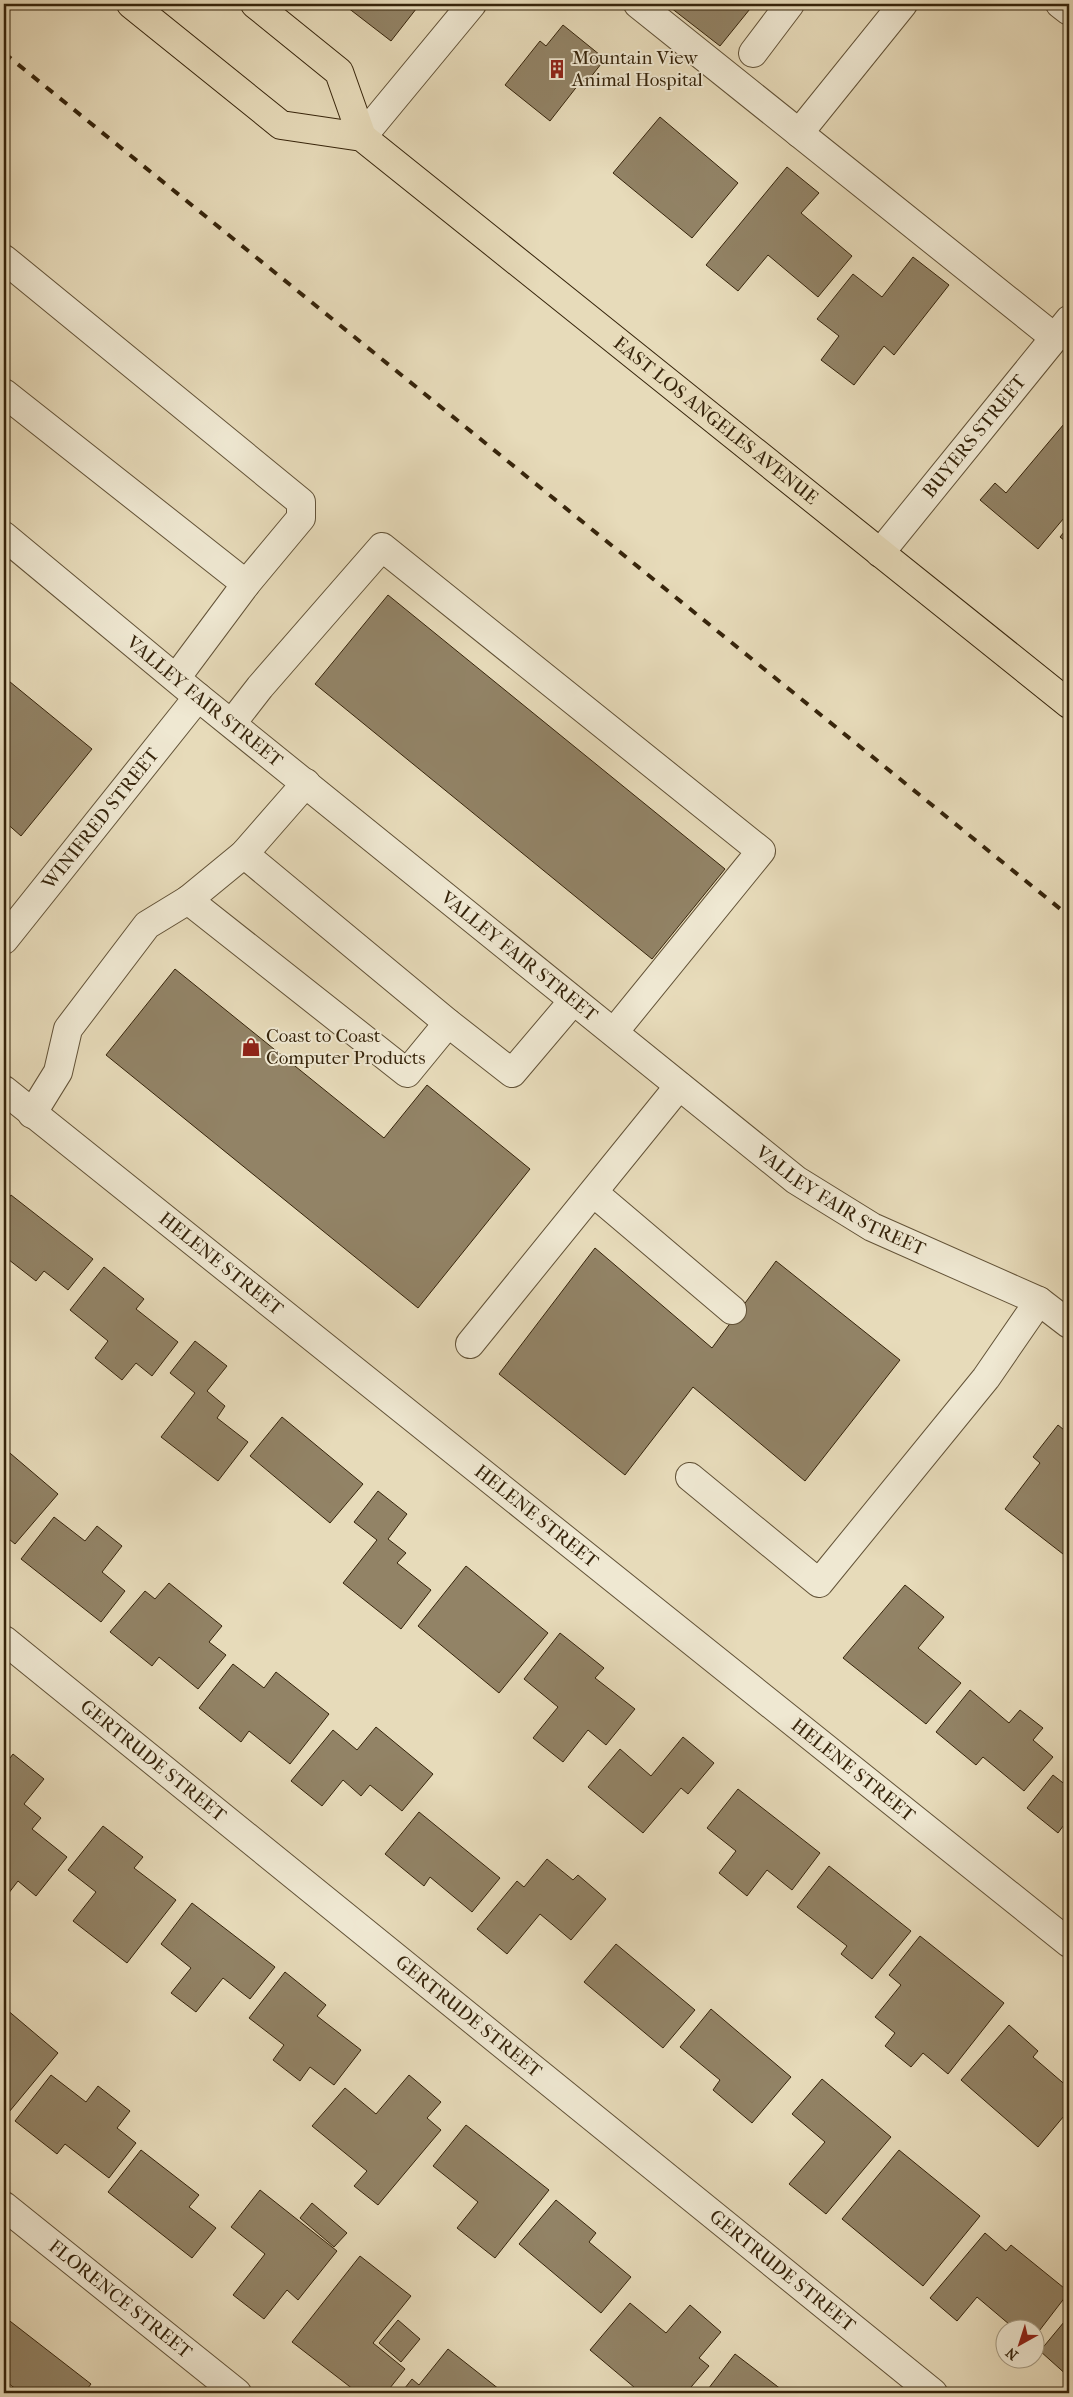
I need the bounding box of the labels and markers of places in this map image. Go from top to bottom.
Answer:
place label: Mountain View Animal Hospital [571,47,703,91]
building icon: Mountain View Animal Hospital [546,58,568,80]
place label: Coast to Coast Computer Products [266,1025,426,1069]
shop icon: Coast to Coast Computer Products [240,1036,262,1058]

